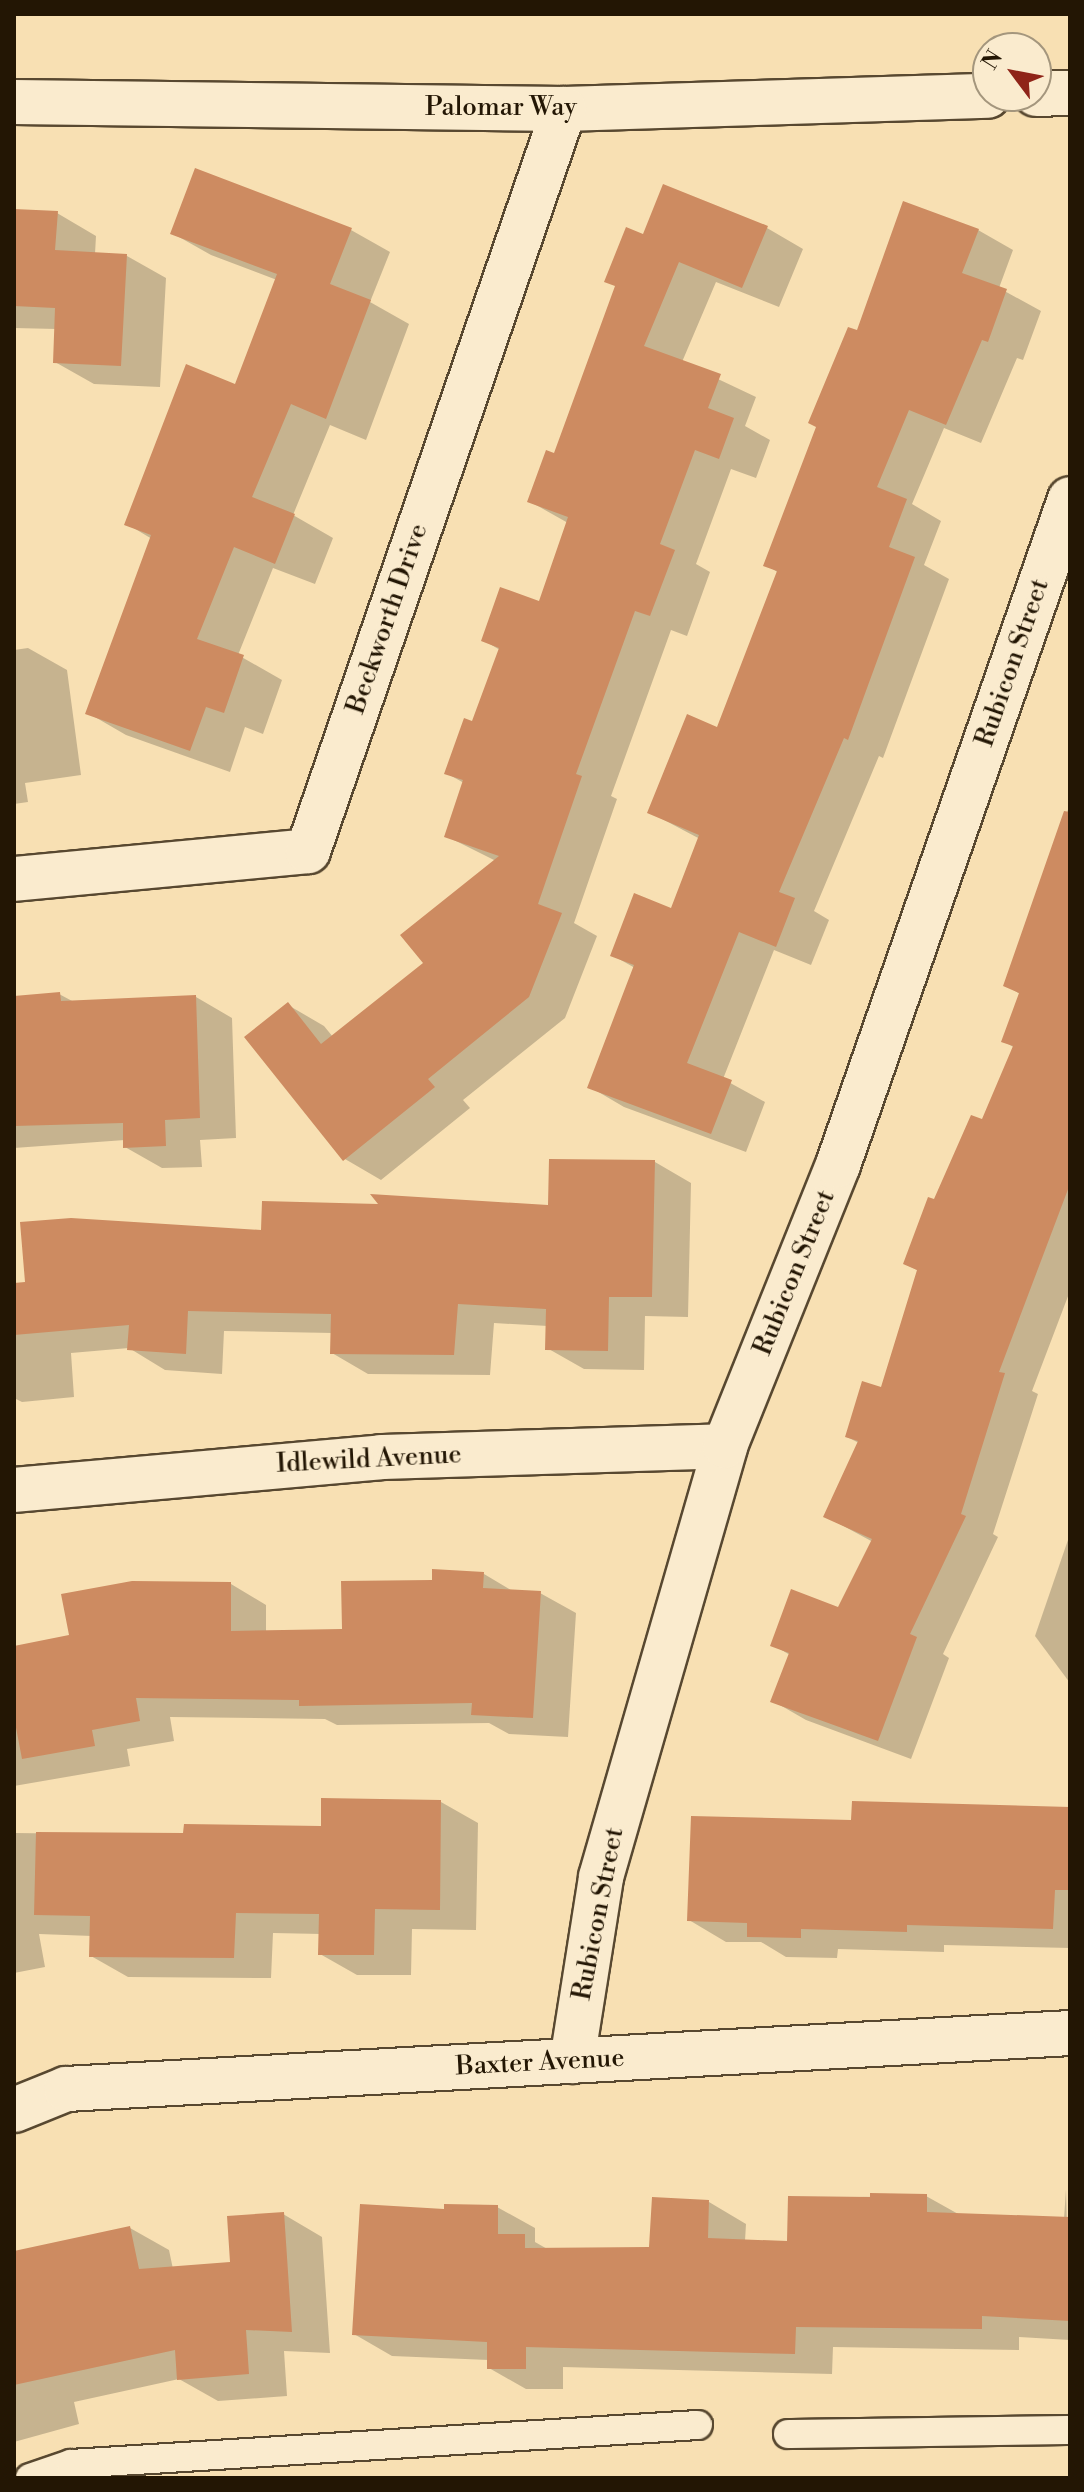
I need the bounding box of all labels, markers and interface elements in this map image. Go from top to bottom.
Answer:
north arrow [972,32,1052,112]
text: N [977,46,1009,75]
street label: Palomar Way [425,92,577,124]
street label: Beckworth Drive [341,520,435,718]
street label: Rubicon Street [970,575,1056,751]
street label: Rubicon Street [748,1186,842,1360]
street label: Idlewild Avenue [276,1440,462,1480]
street label: Rubicon Street [567,1825,631,2003]
street label: Baxter Avenue [455,2043,625,2083]

